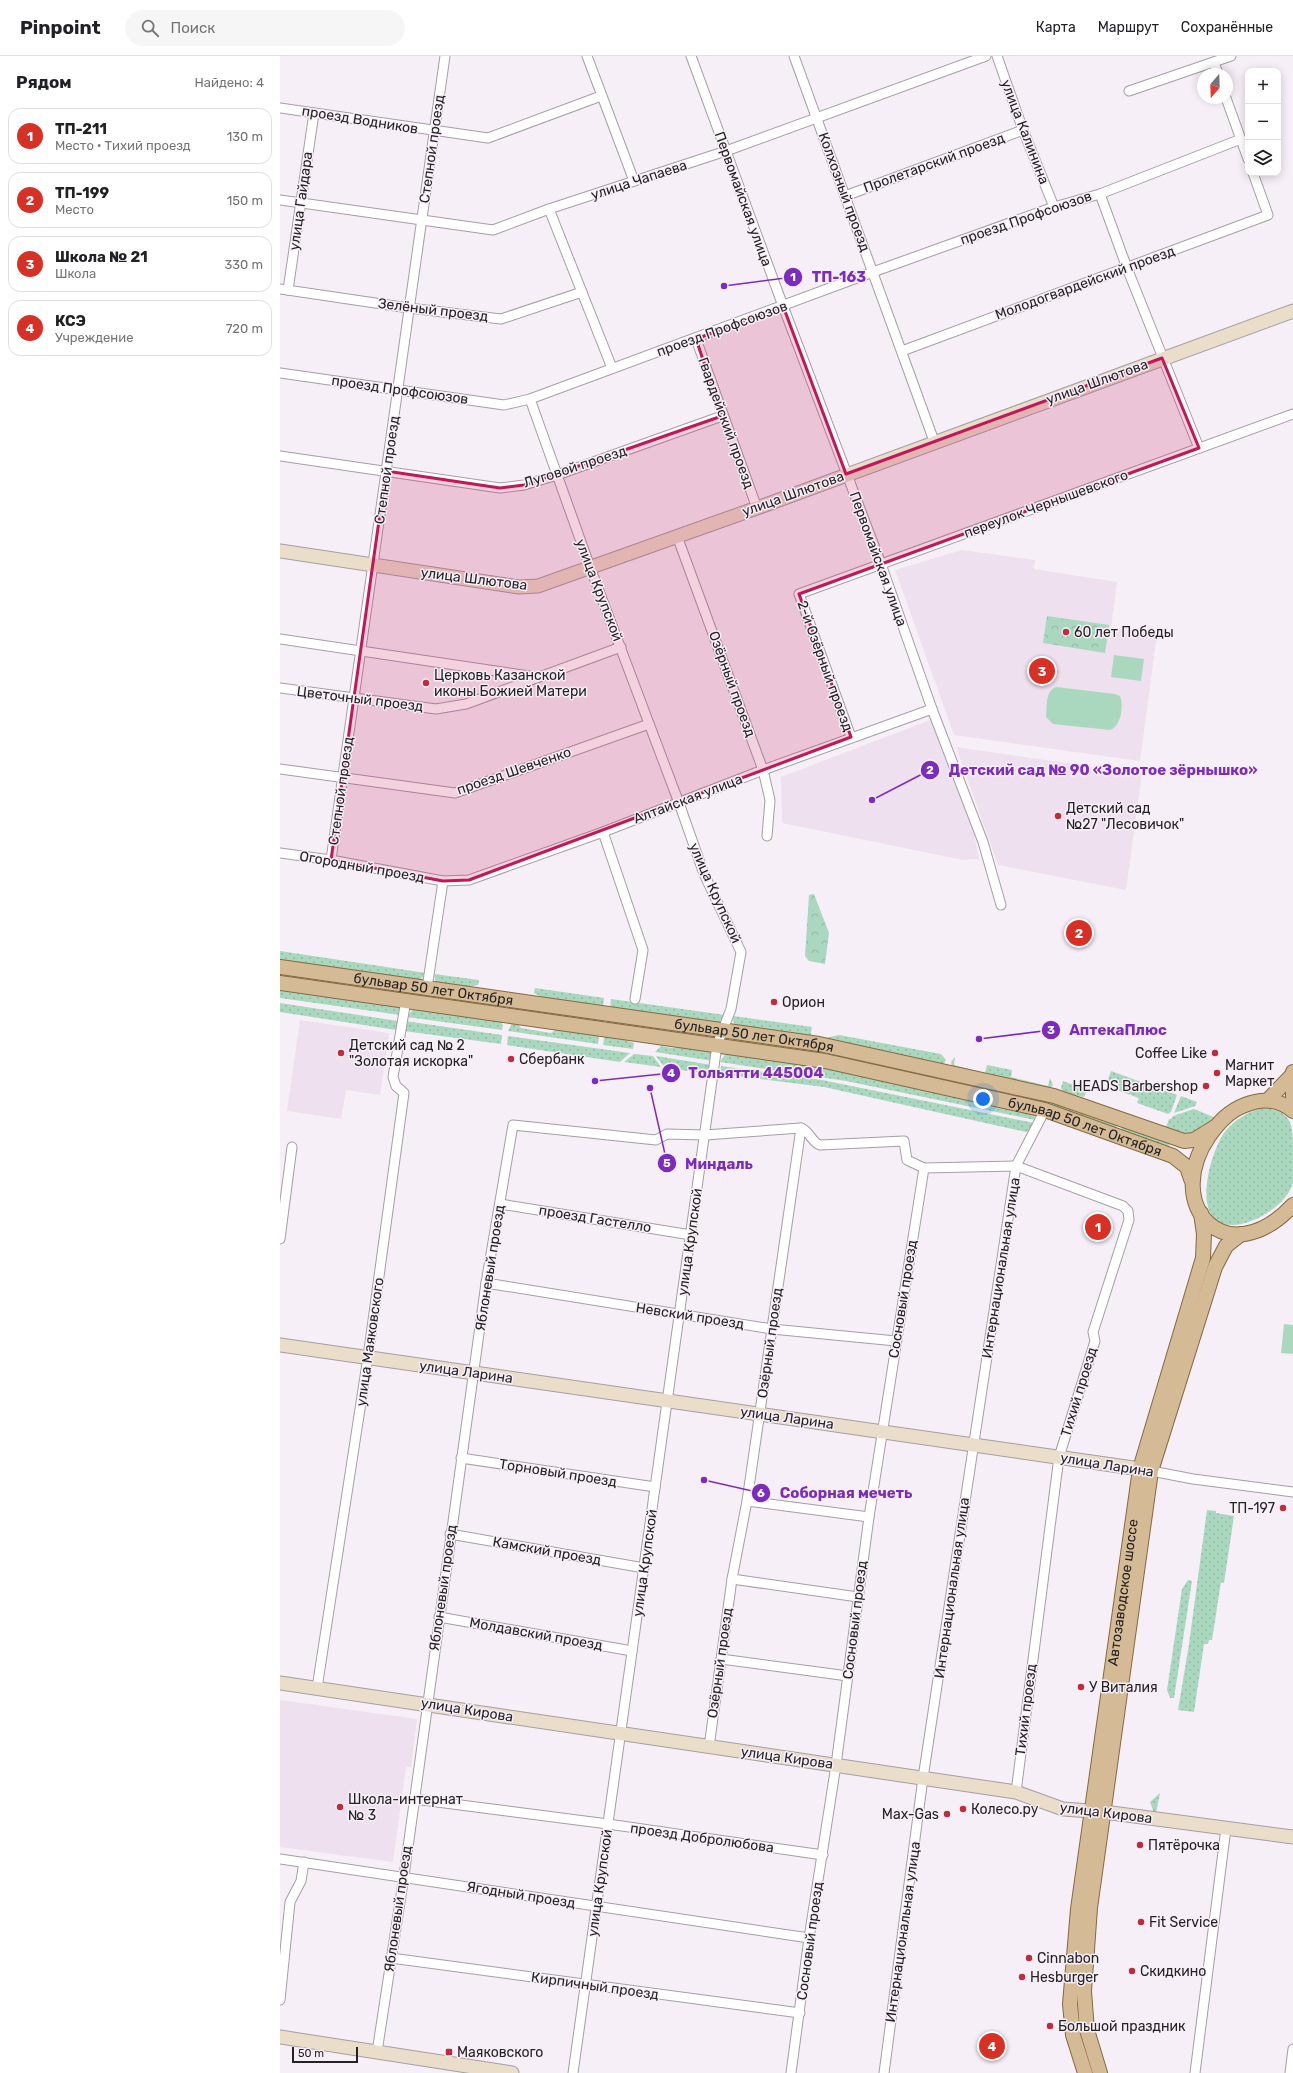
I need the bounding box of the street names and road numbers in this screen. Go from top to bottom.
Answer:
street label: улица Калинина [997,77,1053,187]
street label: Степной проезд [416,94,448,204]
street label: проезд Водников [301,102,419,138]
street label: Первомайская улица [711,129,775,269]
street label: Пролетарский проезд [861,129,1007,197]
street label: Колхозный проезд [815,130,873,254]
street label: улица Гайдара [286,151,316,251]
street label: улица Чапаева [589,156,689,204]
street label: проезд Профсоюзов [958,187,1094,248]
street label: Молодогвардейский проезд [993,242,1177,324]
street label: Зелёный проезд [377,295,489,325]
street label: проезд Профсоюзов [654,297,790,361]
street label: Гвардейский проезд [694,355,758,491]
street label: улица Шлютова [1044,356,1150,408]
street label: проезд Профсоюзов [331,372,470,408]
street label: Степной проезд [371,415,403,525]
street label: Луговой проезд [521,442,629,492]
street label: переулок Чернышевского [961,466,1131,542]
street label: улица Шлютова [740,468,846,520]
street label: Первомайская улица [846,489,910,629]
street label: улица Крупской [572,536,626,644]
street label: улица Шлютова [420,564,528,594]
street label: 2-й Озёрный проезд [793,598,857,734]
street label: Озёрный проезд [705,629,759,739]
street label: Цветочный проезд [296,683,424,715]
street label: Степной проезд [325,736,357,846]
street label: проезд Шевченко [455,743,573,799]
street label: Алтайская улица [631,770,745,828]
street label: улица Крупской [685,840,745,946]
street label: Огородный проезд [298,848,426,886]
street label: бульвар 50 лет Октября [352,969,514,1009]
street label: бульвар 50 лет Октября [673,1015,836,1056]
street label: бульвар 50 лет Октября [1007,1094,1164,1160]
street label: Интернациональная улица [978,1176,1024,1360]
street label: улица Крупской [674,1187,706,1297]
street label: проезд Гастелло [538,1202,652,1236]
street label: Яблоневый проезд [472,1204,508,1332]
street label: Сосновый проезд [885,1239,921,1359]
street label: улица Маяковского [353,1276,387,1408]
street label: Озёрный проезд [754,1287,786,1399]
street label: Невский проезд [635,1299,745,1333]
street label: Тихий проезд [1057,1345,1101,1439]
street label: улица Ларина [418,1357,514,1387]
street label: улица Ларина [739,1403,835,1433]
street label: улица Ларина [1059,1449,1155,1481]
street label: Торновый проезд [498,1455,618,1491]
street label: Интернациональная улица [931,1496,973,1680]
street label: улица Крупской [629,1508,661,1618]
street label: Автозаводское шоссе [1104,1518,1141,1667]
street label: Яблоневый проезд [426,1524,460,1652]
street label: Камский проезд [491,1533,603,1569]
street label: Сосновый проезд [839,1560,871,1680]
street label: Озёрный проезд [704,1607,736,1719]
street label: Молдавский проезд [468,1614,604,1654]
street label: Тихий проезд [1012,1663,1040,1757]
street label: улица Кирова [420,1694,514,1726]
street label: улица Кирова [740,1743,834,1773]
street label: улица Кирова [1059,1799,1153,1827]
street label: проезд Добролюбова [629,1820,775,1856]
street label: улица Крупской [584,1828,616,1938]
street label: Интернациональная улица [882,1840,924,2024]
street label: Яблоневый проезд [381,1845,415,1973]
street label: Ягодный проезд [465,1878,577,1912]
street label: Сосновый проезд [793,1881,827,2001]
street label: Кирпичный проезд [530,1969,660,2003]

